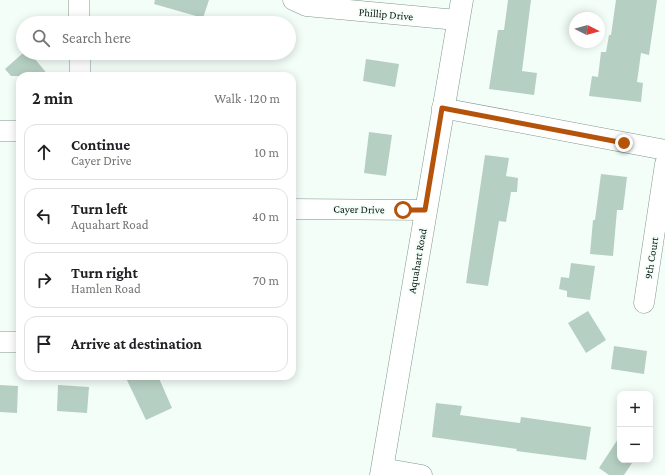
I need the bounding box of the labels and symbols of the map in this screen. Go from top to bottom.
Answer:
street label: Phillip Drive [358,6,414,23]
north arrow [569,12,605,48]
route end [615,134,633,152]
route start [394,201,412,219]
street label: Cayer Drive [333,203,385,216]
street label: Aquahart Road [405,227,430,295]
street label: 9th Court [642,236,660,280]

